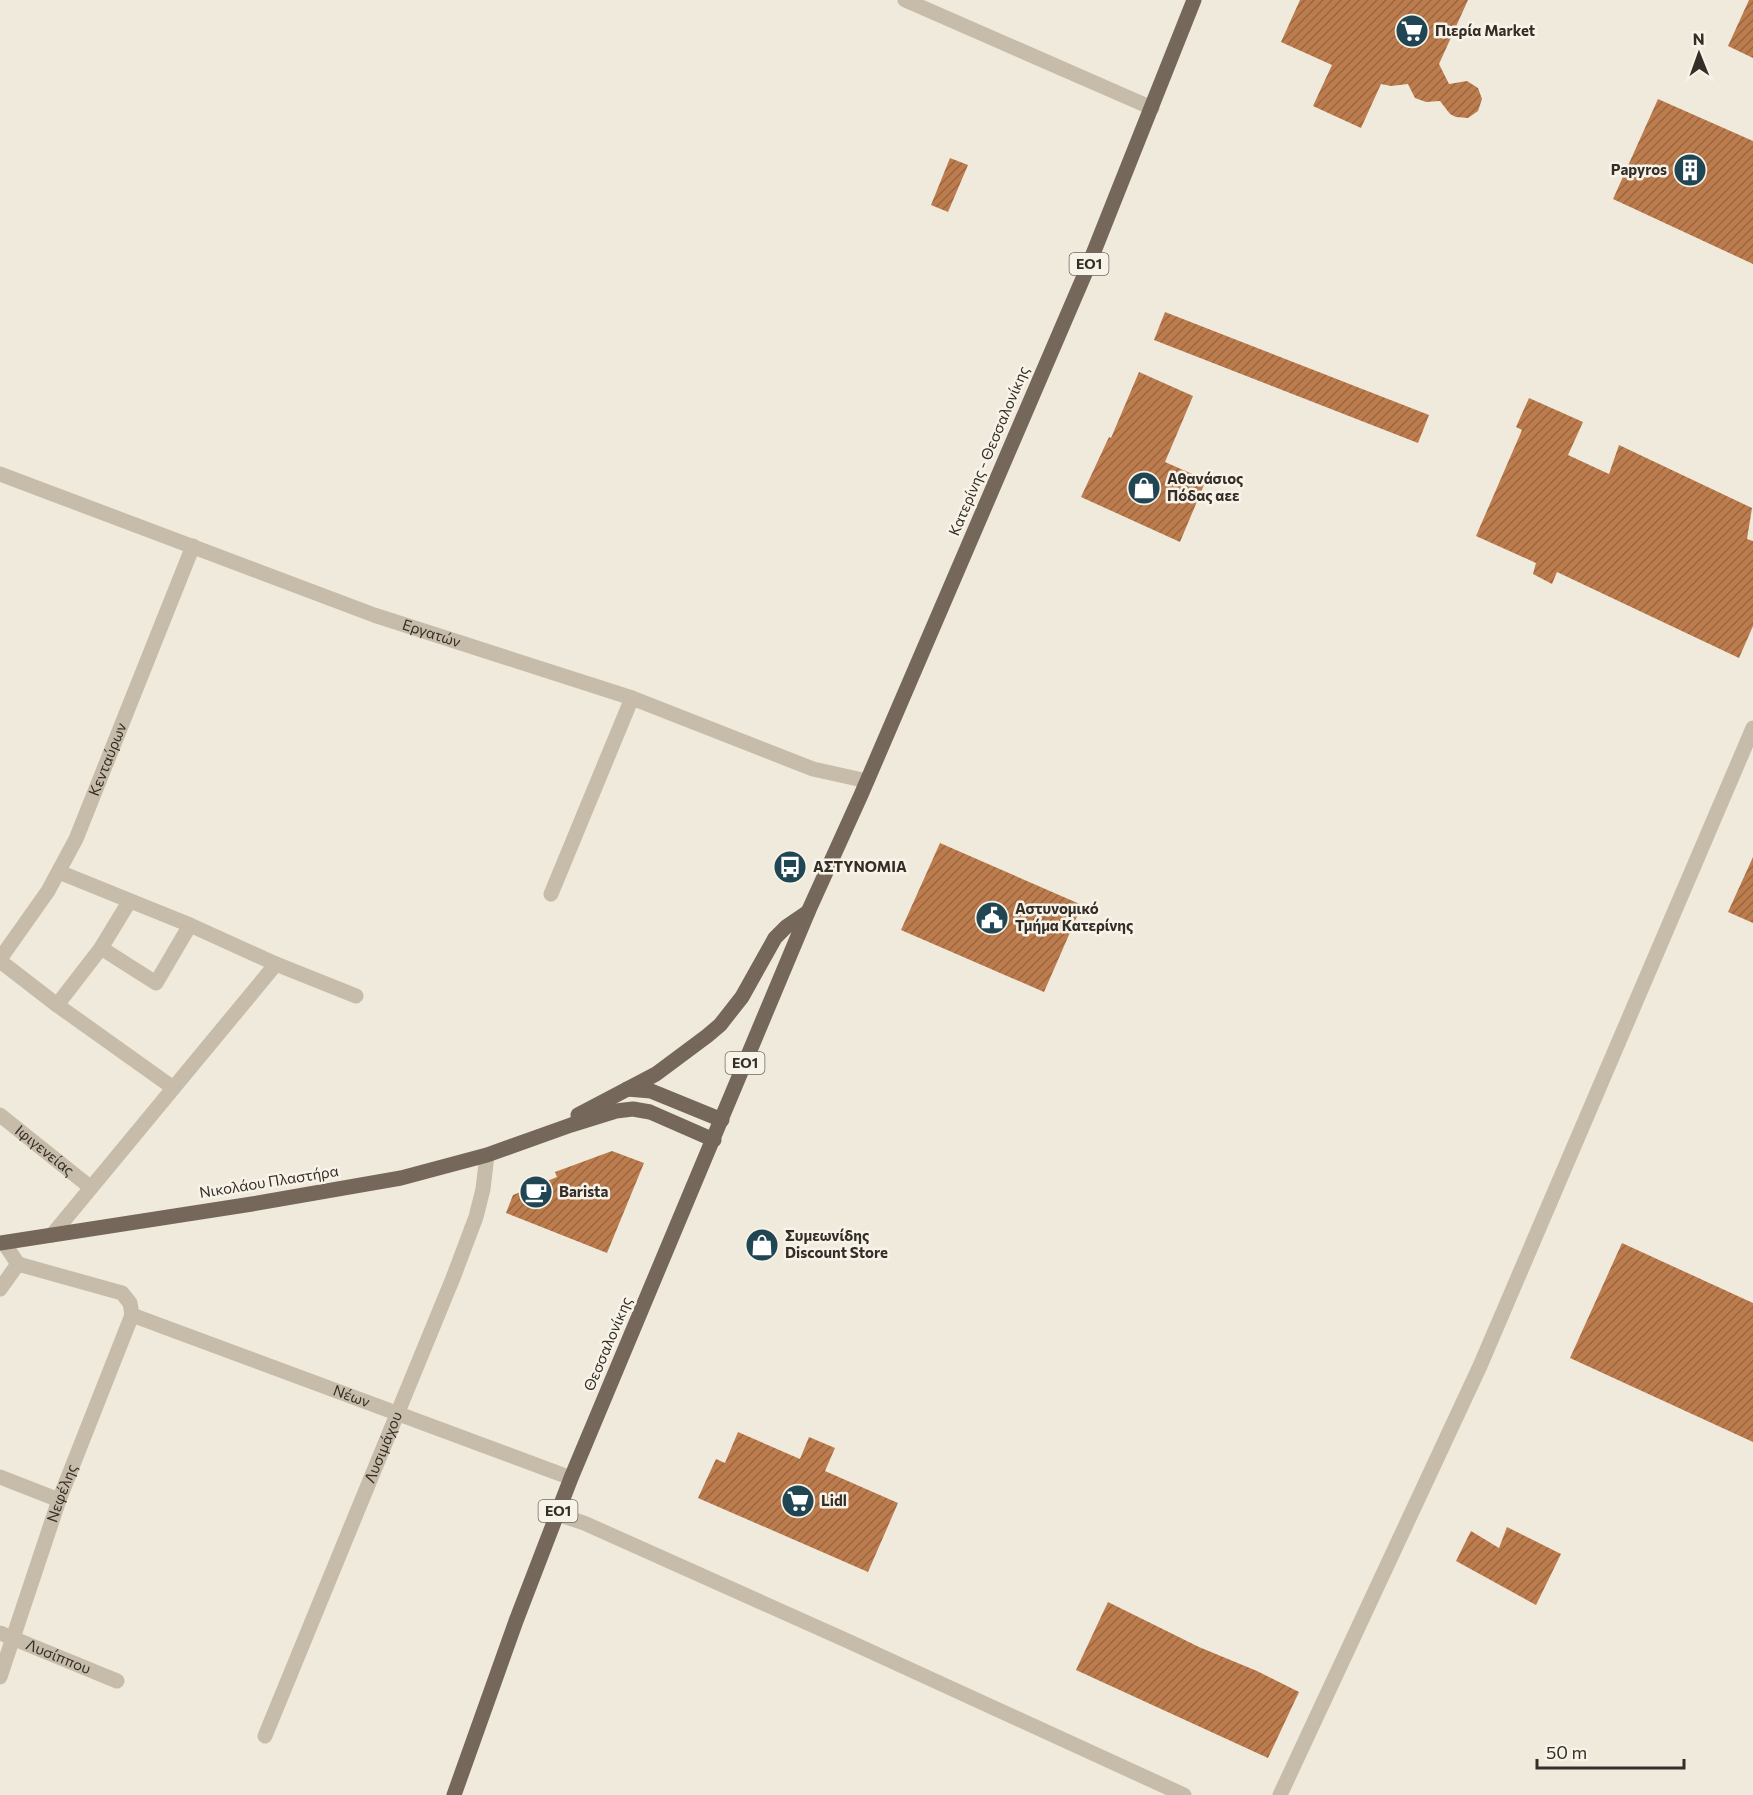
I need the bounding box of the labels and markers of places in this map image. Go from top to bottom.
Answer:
supermarket icon: Πιερία Market [1394,13,1430,49]
place label: Πιερία Market [1435,21,1535,39]
building icon: Papyros [1672,152,1708,188]
place label: Papyros [1611,160,1667,178]
place label: Αθανάσιος Πόδας αεε [1167,469,1243,504]
shop icon: Αθανάσιος Πόδας αεε [1126,470,1162,506]
bus stop icon: ΑΣΤΥΝΟΜΙΑ [772,849,808,885]
place label: ΑΣΤΥΝΟΜΙΑ [813,857,907,875]
place label: Αστυνομικό Τμήμα Κατερίνης [1015,899,1133,934]
public building icon: Αστυνομικό Τμήμα Κατερίνης [974,900,1010,936]
cafe icon: Barista [518,1174,554,1210]
place label: Barista [559,1182,608,1200]
place label: Συμεωνίδης Discount Store [785,1226,888,1261]
shop icon: Συμεωνίδης Discount Store [744,1227,780,1263]
supermarket icon: Lidl [780,1483,816,1519]
place label: Lidl [821,1491,847,1509]

